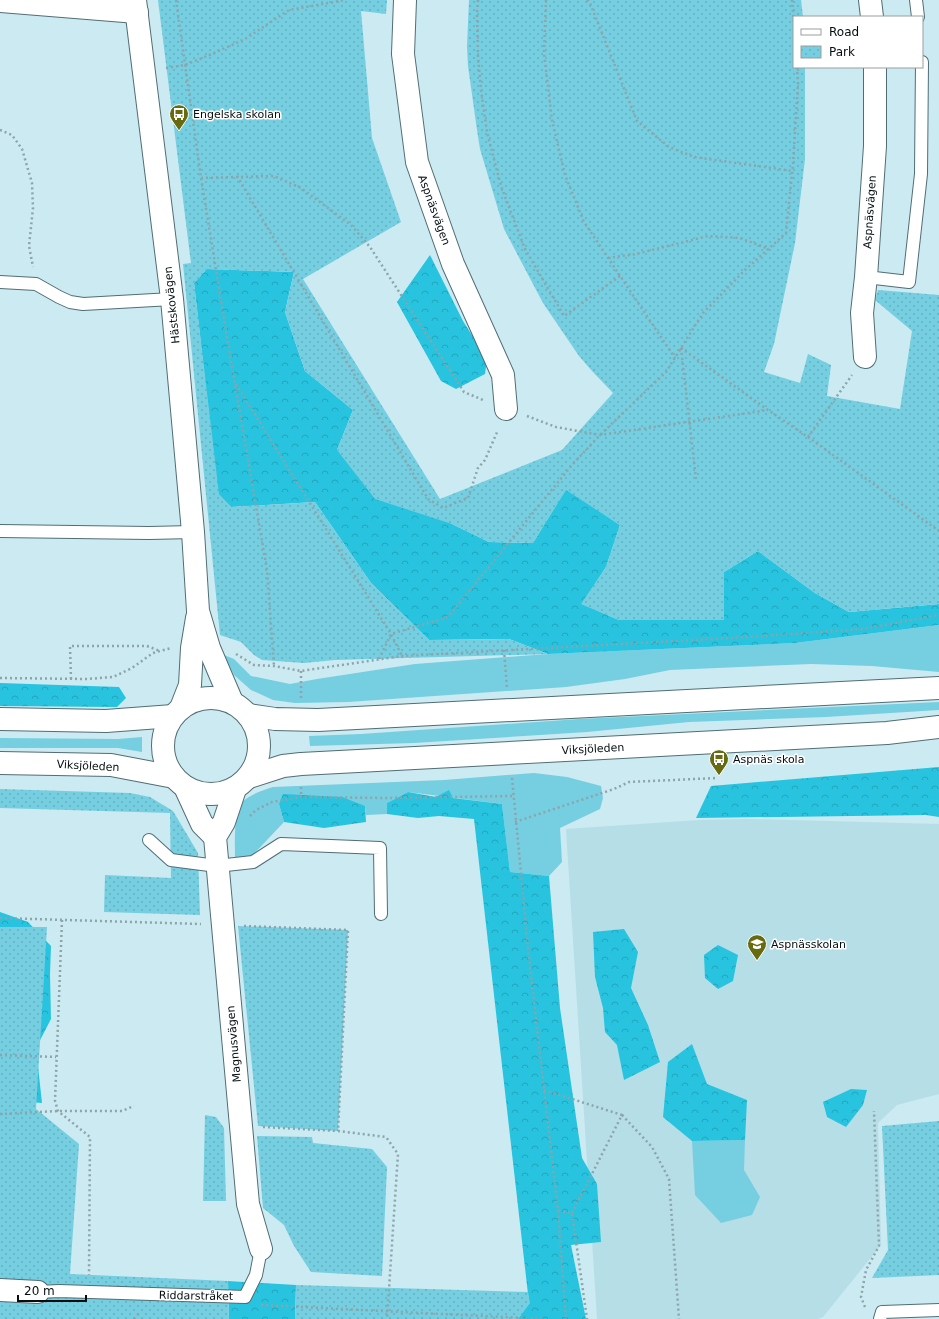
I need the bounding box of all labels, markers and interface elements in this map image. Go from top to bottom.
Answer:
legend [793,16,923,68]
text: Road [829,25,859,39]
text: Park [829,45,855,59]
bus stop icon: Engelska skolan [168,103,190,131]
place label: Engelska skolan [193,108,281,121]
street label: Aspnäsvägen [415,173,453,247]
street label: Aspnäsvägen [861,175,879,249]
street label: Hästskovägen [161,266,183,344]
street label: Viksjöleden [561,741,625,757]
bus stop icon: Aspnäs skola [708,748,730,776]
place label: Aspnäs skola [733,753,804,766]
street label: Viksjöleden [56,758,120,774]
school or university icon: Aspnässkolan [746,933,768,961]
place label: Aspnässkolan [771,938,846,951]
street label: Magnusvägen [224,1005,244,1083]
scale bar [18,1277,86,1303]
text: 20 m [24,1284,55,1298]
street label: Riddarstråket [159,1289,234,1303]

